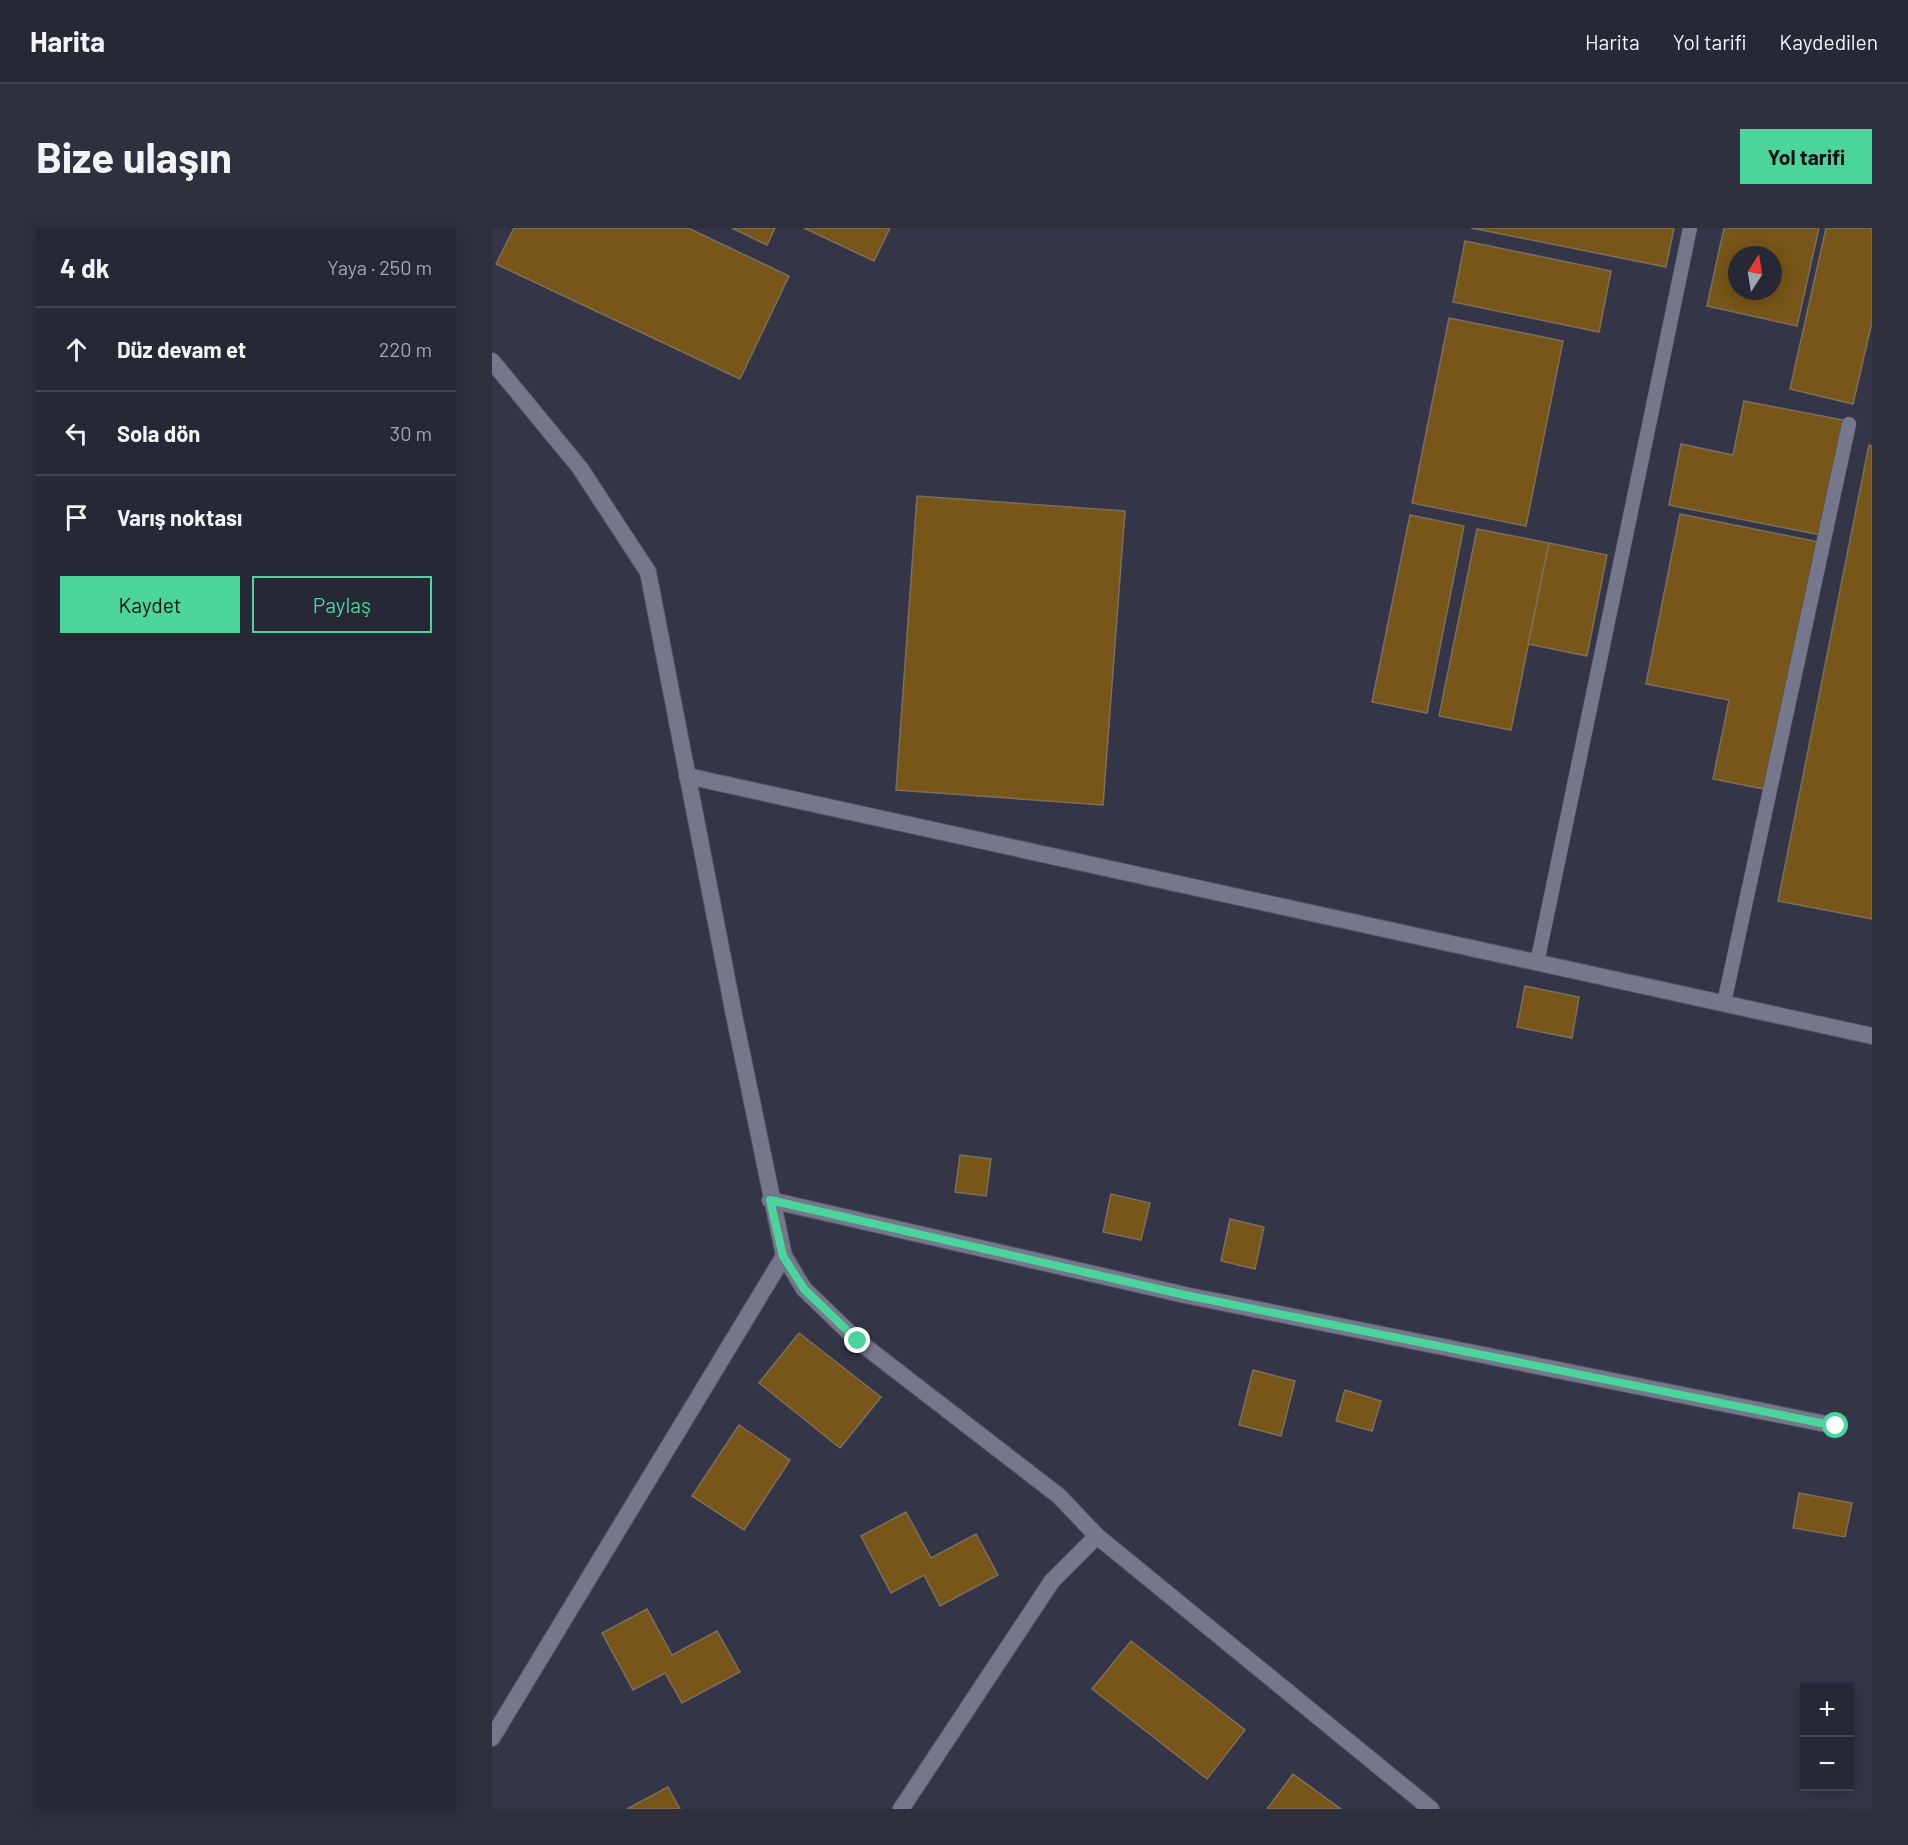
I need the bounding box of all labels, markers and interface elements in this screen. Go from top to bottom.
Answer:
text: Harita [30,24,105,58]
text: Harita [1585,29,1640,54]
text: Yol tarifi [1673,29,1746,54]
text: Kaydedilen [1779,29,1878,54]
button: Yol tarifi [1740,129,1872,184]
text: Bize ulaşın [36,131,232,181]
north arrow [1728,246,1782,300]
text: 4 dk [60,252,110,283]
text: Yaya · 250 m [327,255,432,279]
icon: ahead [60,333,93,366]
text: Düz devam et [117,336,246,362]
text: 220 m [379,337,432,361]
icon: left [60,417,93,450]
text: Sola dön [117,420,200,446]
text: 30 m [390,421,432,445]
icon: arrive [60,501,93,534]
text: Varış noktası [117,504,242,530]
button: Kaydet [60,576,240,633]
button: Paylaş [252,576,432,633]
route end [844,1327,870,1353]
route start [1822,1412,1848,1438]
map controls [1800,1683,1854,1791]
button: + [1800,1683,1854,1737]
button: − [1800,1737,1854,1791]

